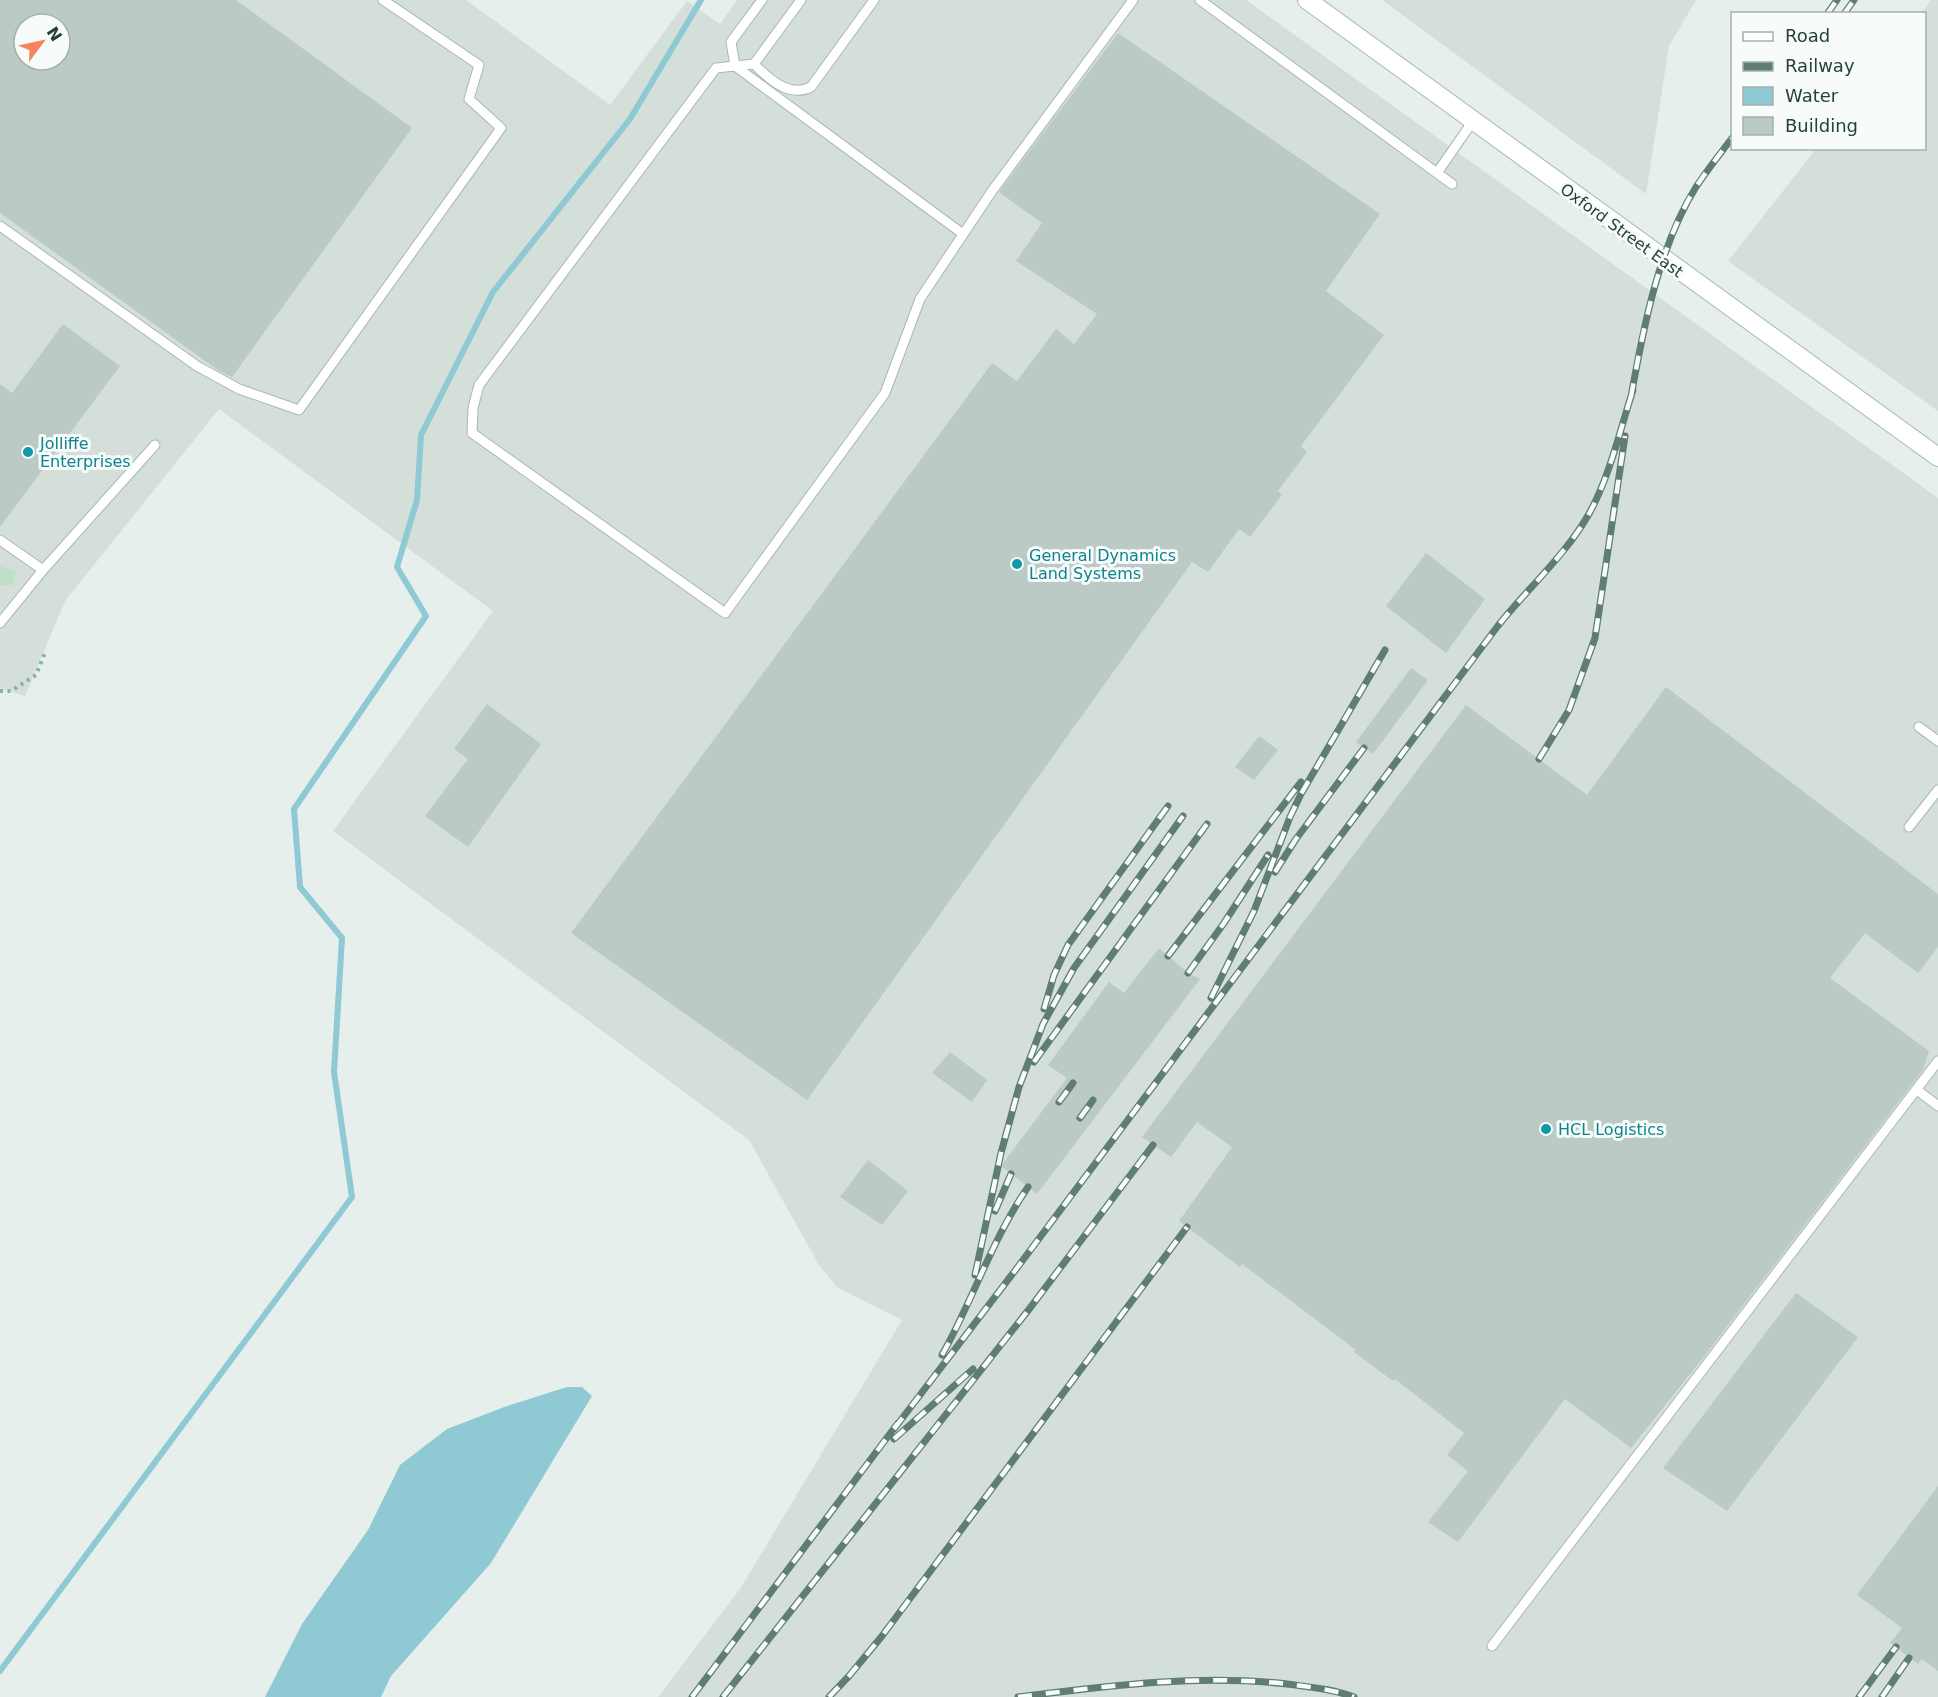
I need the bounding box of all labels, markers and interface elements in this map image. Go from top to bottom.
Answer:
north arrow [12,12,72,72]
legend [1731,12,1926,150]
text: N [43,23,66,45]
text: Road [1785,25,1830,46]
text: Railway [1785,55,1855,76]
text: Water [1785,85,1839,106]
text: Building [1785,115,1858,136]
street label: Oxford Street East [1557,179,1687,281]
place label: Jolliffe Enterprises [39,434,131,471]
marker: Jolliffe Enterprises [21,445,35,459]
place label: General Dynamics Land Systems [1029,546,1176,583]
marker: General Dynamics Land Systems [1010,557,1024,571]
place label: HCL Logistics [1558,1120,1664,1139]
marker: HCL Logistics [1539,1122,1553,1136]

